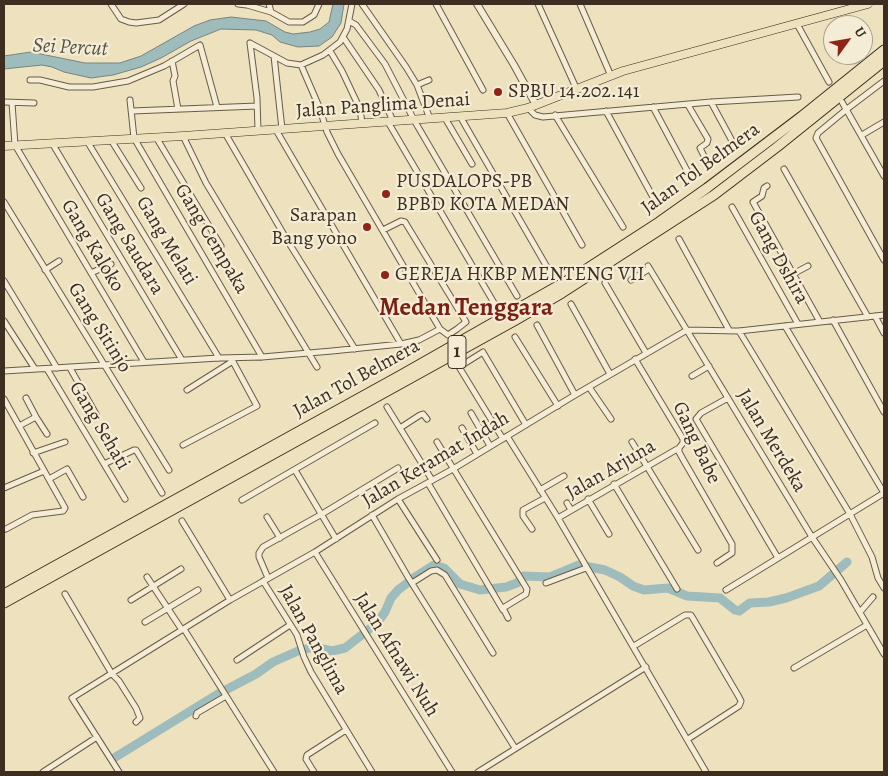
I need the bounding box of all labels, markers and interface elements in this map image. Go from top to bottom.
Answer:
north arrow [823,15,873,65]
text: U [850,23,871,41]
water label: Sei Percut [32,33,108,63]
place label: SPBU 14.202.141 [508,80,640,104]
marker: SPBU 14.202.141 [492,86,504,98]
street label: Jalan Panglima Denai [295,88,471,124]
street label: Jalan Tol Belmera [637,118,765,220]
place label: PUSDALOPS-PB BPBD KOTA MEDAN [396,170,569,217]
street label: Gang Cempaka [169,180,253,298]
marker: PUSDALOPS-PB BPBD KOTA MEDAN [380,188,392,200]
street label: Gang Saudara [89,189,169,299]
street label: Gang Melati [130,192,202,290]
street label: Gang Kaloko [55,195,129,297]
place label: Sarapan Bang yono [271,204,357,251]
street label: Gang Dshira [743,207,813,309]
marker: Sarapan Bang yono [361,221,373,233]
place label: GEREJA HKBP MENTENG VII [395,263,645,287]
marker: GEREJA HKBP MENTENG VII [379,269,391,281]
street label: Gang Sitinjo [62,279,136,377]
district label: Medan Tenggara [379,294,553,324]
street label: Jalan Tol Belmera [290,334,424,424]
road number: 1 [448,336,466,368]
street label: Gang Sehati [63,377,135,475]
street label: Jalan Merdeka [731,385,811,497]
street label: Gang Babe [667,398,725,488]
street label: Jalan Keramat Indah [358,407,514,513]
street label: Jalan Arjuna [562,435,660,505]
street label: Jalan Panglima [273,581,353,699]
street label: Jalan Afnawi Nuh [348,588,444,722]

